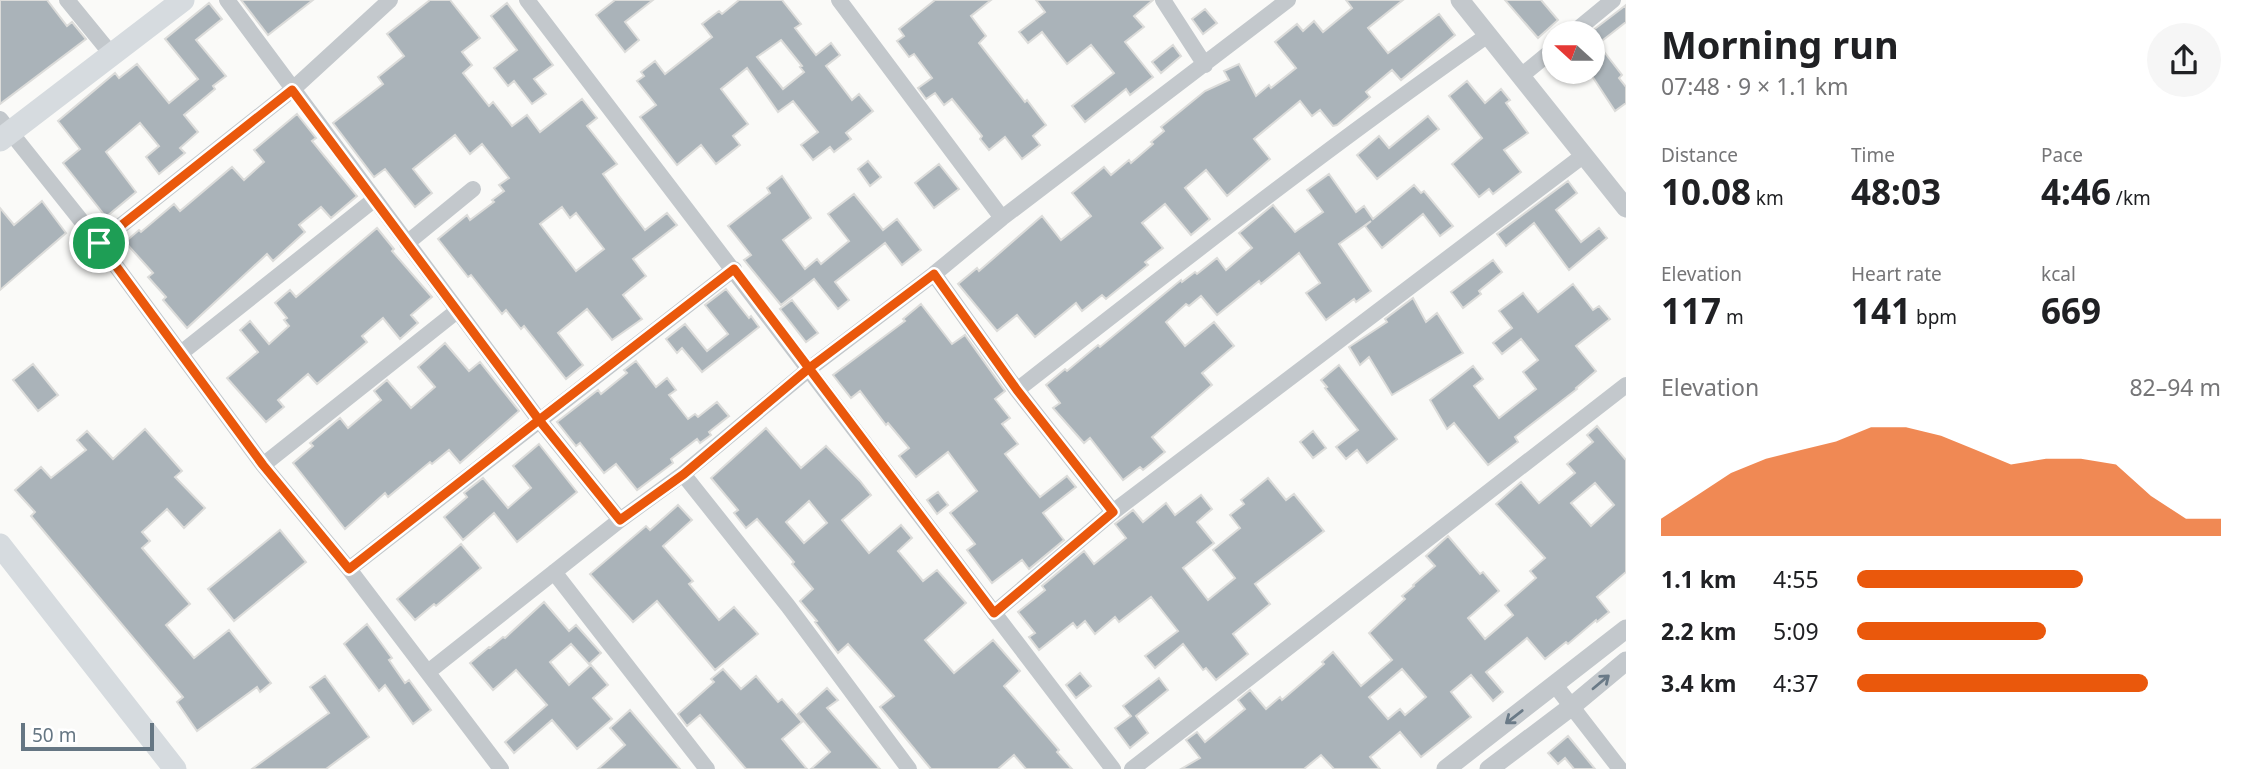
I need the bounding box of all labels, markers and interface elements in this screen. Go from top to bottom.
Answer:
text: Morning run [1661,18,1899,70]
north arrow [1542,21,1605,84]
map controls [1542,21,1605,84]
button: share [2147,23,2221,97]
text: 07:48 · 9 × 1.1 km [1661,70,1848,102]
text: Distance [1661,142,1738,168]
text: Time [1851,142,1895,168]
text: Pace [2041,142,2083,168]
text: 10.08 [1661,168,1751,215]
text: 48:03 [1851,168,1941,215]
text: 4:46 [2041,168,2111,215]
text: km [1751,185,1784,211]
text: /km [2111,185,2151,211]
pin [69,213,129,273]
icon: arrive [80,224,118,262]
text: Elevation [1661,261,1742,287]
text: Heart rate [1851,261,1942,287]
text: kcal [2041,261,2076,287]
text: 117 [1661,287,1721,334]
text: 141 [1851,287,1911,334]
text: 669 [2041,287,2101,334]
text: m [1721,304,1744,330]
text: bpm [1911,304,1957,330]
text: Elevation [1661,371,1759,403]
text: 82–94 m [2129,371,2221,403]
text: 1.1 km [1661,563,1736,595]
text: 4:55 [1773,563,1819,595]
text: 2.2 km [1661,615,1736,647]
text: 5:09 [1773,615,1819,647]
text: 3.4 km [1661,667,1736,699]
text: 4:37 [1773,667,1819,699]
one-way arrow [1591,675,1609,690]
one-way arrow [1506,709,1524,724]
scale bar [21,720,154,752]
text: 50 m [32,722,76,748]

